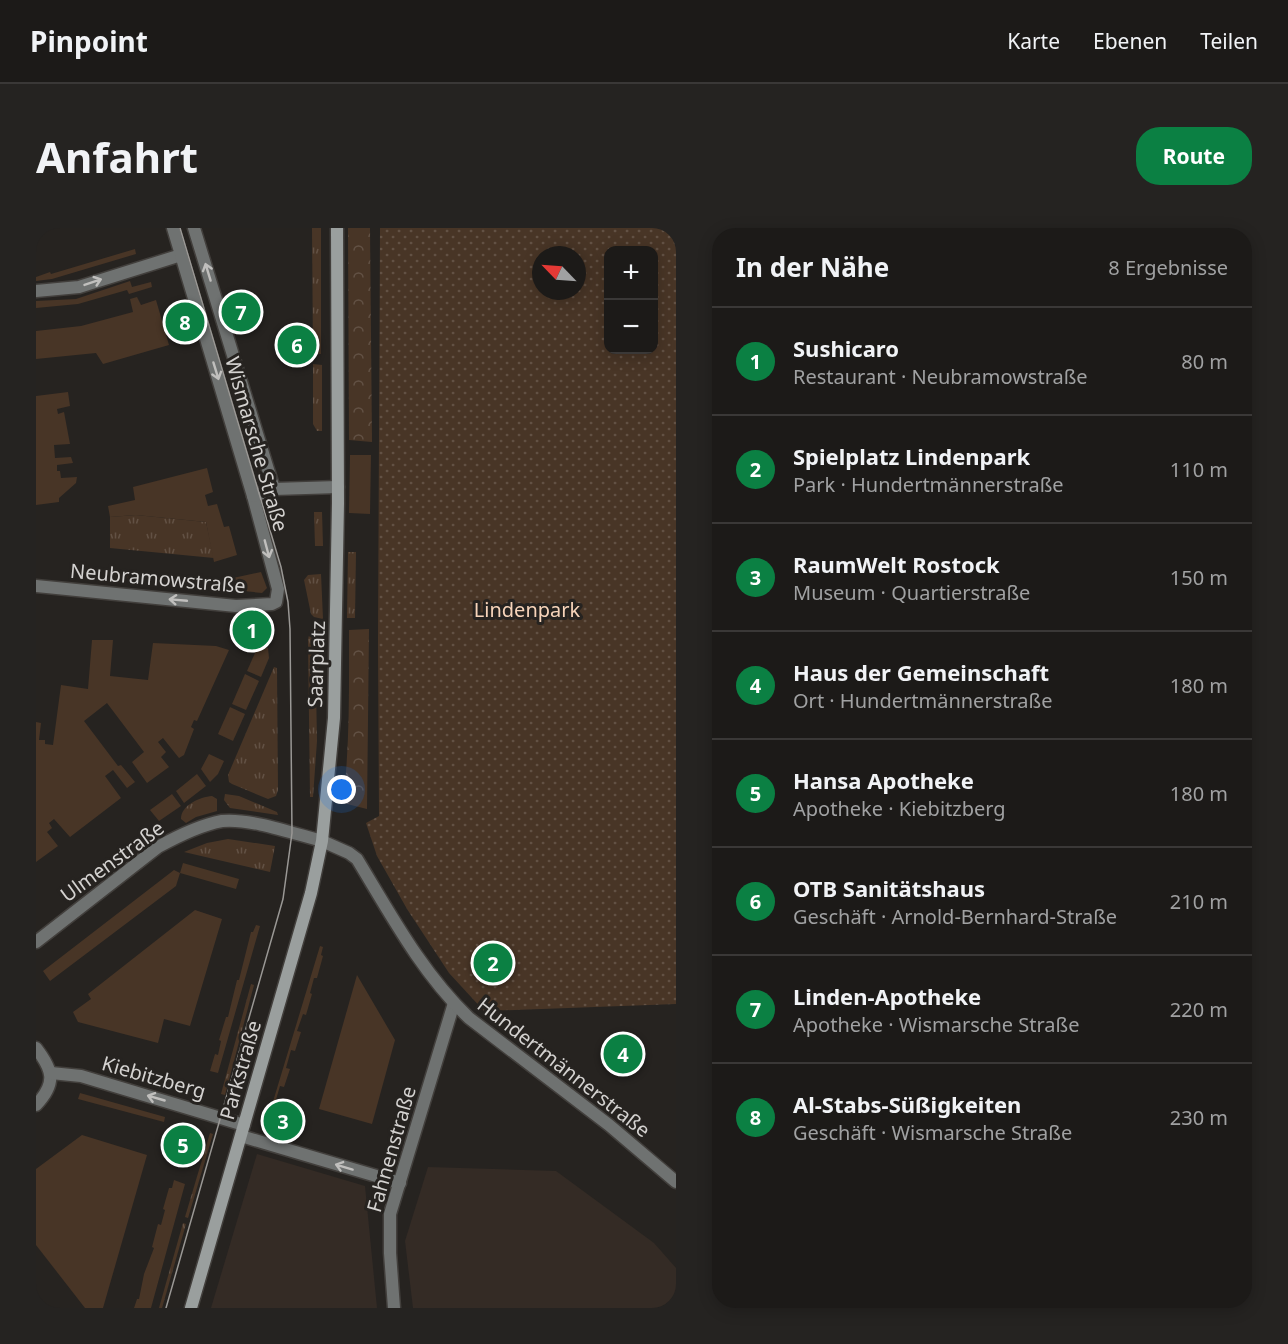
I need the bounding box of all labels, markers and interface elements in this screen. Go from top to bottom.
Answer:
text: Pinpoint [30,22,148,60]
text: Karte [1007,27,1060,55]
text: Ebenen [1093,27,1167,55]
text: Teilen [1200,27,1258,55]
button: Route [1136,127,1252,185]
text: Anfahrt [36,128,198,185]
north arrow [532,246,586,300]
map controls [604,246,658,354]
button: + [604,246,658,300]
text: In der Nähe [736,249,889,285]
text: 8 Ergebnisse [1108,254,1228,281]
one-way arrow [202,263,213,282]
one-way arrow [84,276,102,287]
pin: 7 [222,290,260,334]
pin: 8 [166,300,204,344]
button: − [604,300,658,354]
pin: 6 [278,322,316,368]
text: Sushicaro [793,333,899,363]
text: 1 [750,348,761,375]
text: 80 m [1181,348,1228,375]
street label: Wismarsche Straße [219,353,295,535]
one-way arrow [211,361,222,380]
text: Restaurant · Neubramowstraße [793,363,1088,390]
text: Spielplatz Lindenpark [793,441,1030,471]
text: 2 [750,456,761,483]
text: 110 m [1170,456,1228,483]
text: Park · Hundertmännerstraße [793,471,1064,498]
one-way arrow [262,539,273,558]
text: RaumWelt Rostock [793,549,1000,579]
street label: Neubramowstraße [69,557,247,599]
text: 3 [750,564,761,591]
text: 150 m [1170,564,1228,591]
text: Museum · Quartierstraße [793,579,1030,606]
one-way arrow [169,594,188,605]
park label: Lindenpark [474,596,581,623]
pin: 1 [232,608,272,652]
street label: Saarplatz [301,620,331,708]
text: Haus der Gemeinschaft [793,657,1049,687]
text: 4 [750,672,761,699]
text: 180 m [1170,672,1228,699]
text: Ort · Hundertmännerstraße [793,687,1052,714]
text: Hansa Apotheke [793,765,974,795]
your location [327,775,356,804]
text: 5 [750,780,761,807]
text: 180 m [1170,780,1228,807]
text: Apotheke · Kiebitzberg [793,795,1006,822]
street label: Ulmenstraße [55,814,169,908]
text: OTB Sanitätshaus [793,873,985,903]
text: 6 [750,888,761,915]
text: 210 m [1170,888,1228,915]
text: Geschäft · Arnold-Bernhard-Straße [793,903,1117,930]
pin: 2 [474,940,512,986]
text: Linden-Apotheke [793,981,981,1011]
street label: Hundertmännerstraße [472,991,656,1143]
text: 7 [750,996,761,1023]
text: 220 m [1170,996,1228,1023]
text: Apotheke · Wismarsche Straße [793,1011,1079,1038]
street label: Parkstraße [213,1017,267,1123]
pin: 4 [604,1032,642,1076]
street label: Kiebitzberg [99,1049,209,1105]
street label: Fahnenstraße [360,1083,422,1215]
text: Al-Stabs-Süßigkeiten [793,1089,1021,1119]
one-way arrow [147,1092,166,1103]
pin: 3 [264,1098,302,1144]
text: 8 [750,1104,761,1131]
text: 230 m [1170,1104,1228,1131]
text: Geschäft · Wismarsche Straße [793,1119,1072,1146]
pin: 5 [164,1122,202,1168]
one-way arrow [334,1161,353,1172]

